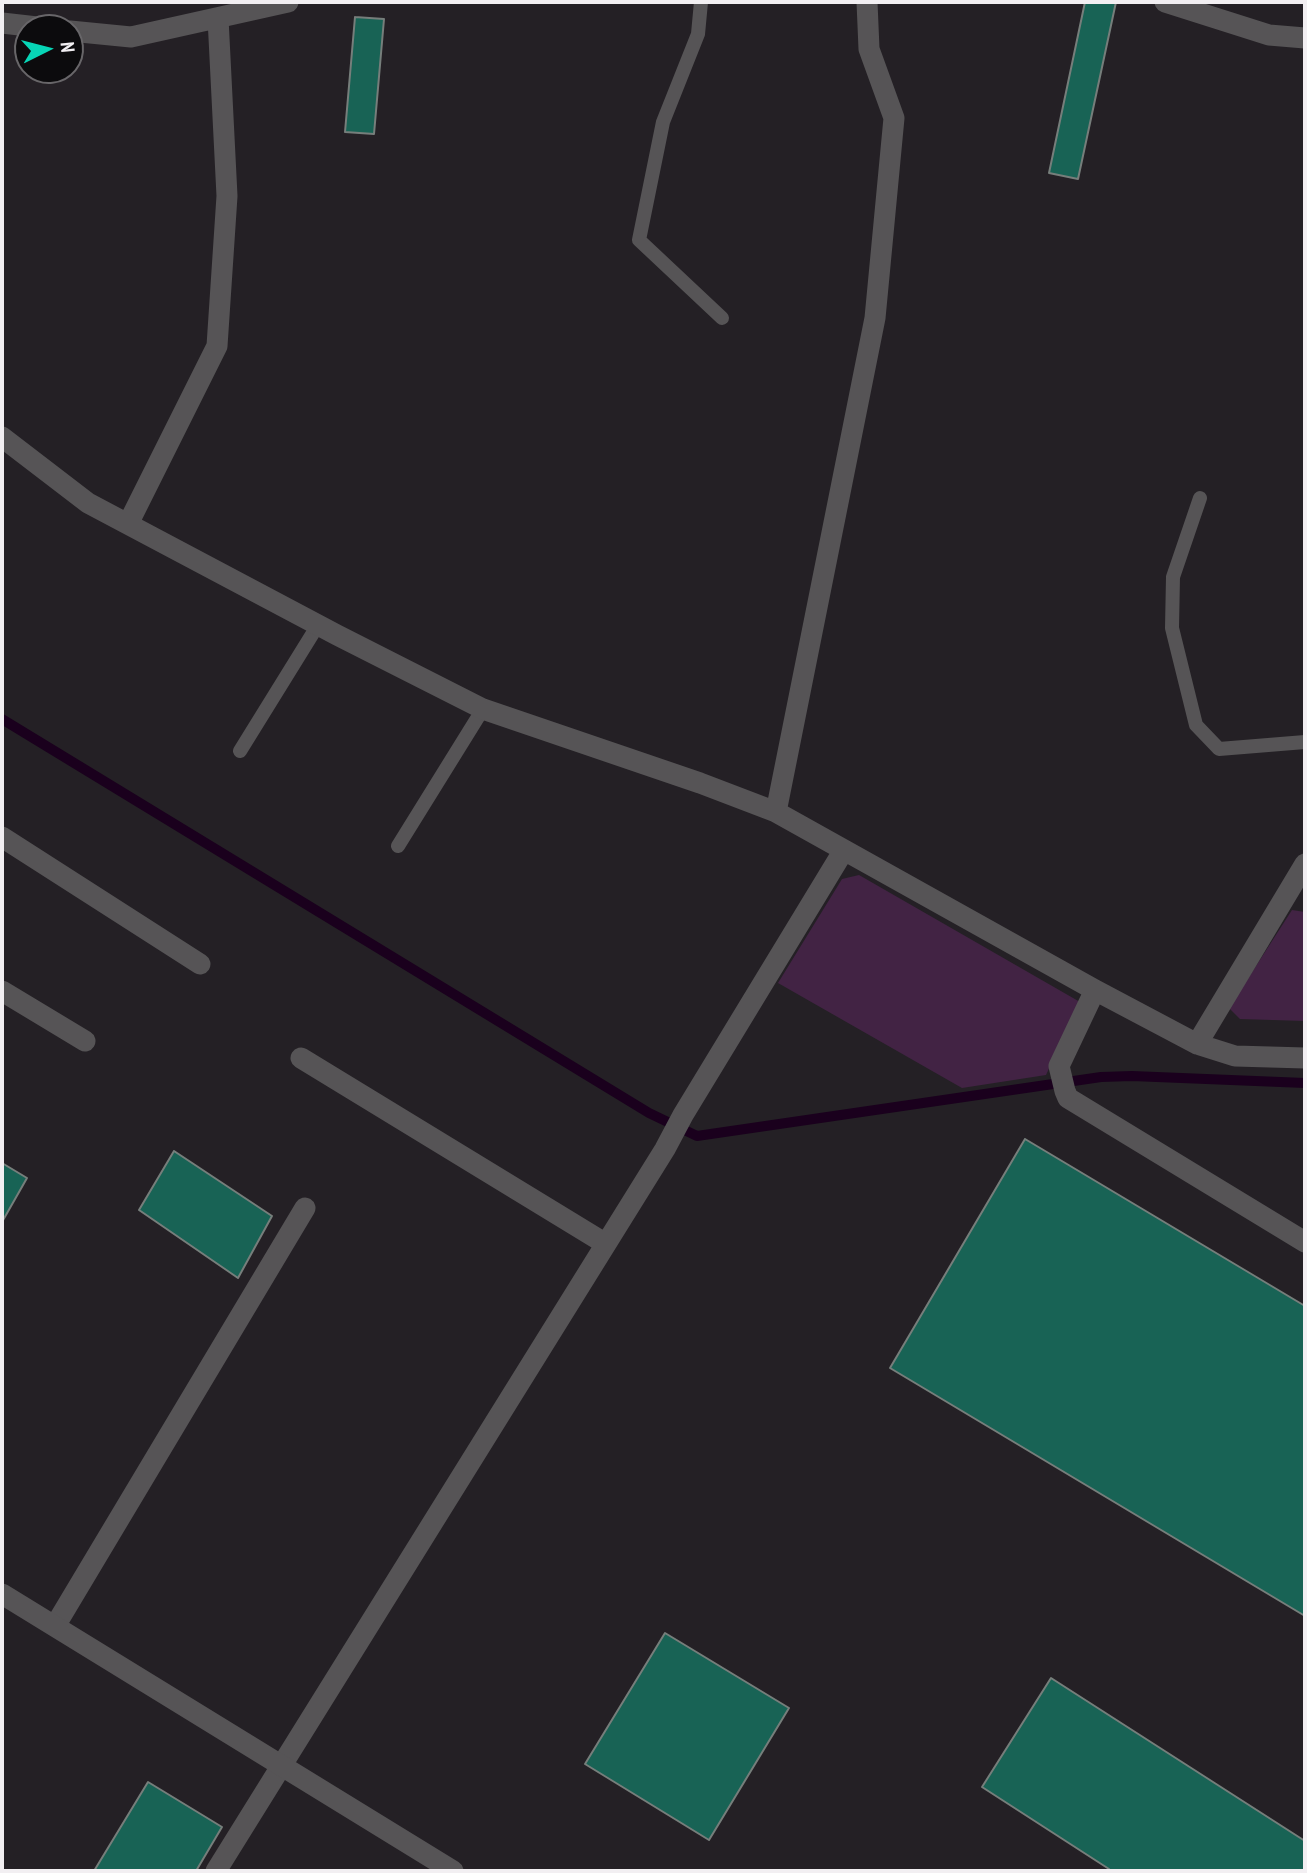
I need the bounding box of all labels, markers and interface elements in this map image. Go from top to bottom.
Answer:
north arrow [14,14,84,84]
text: N [55,41,80,53]

